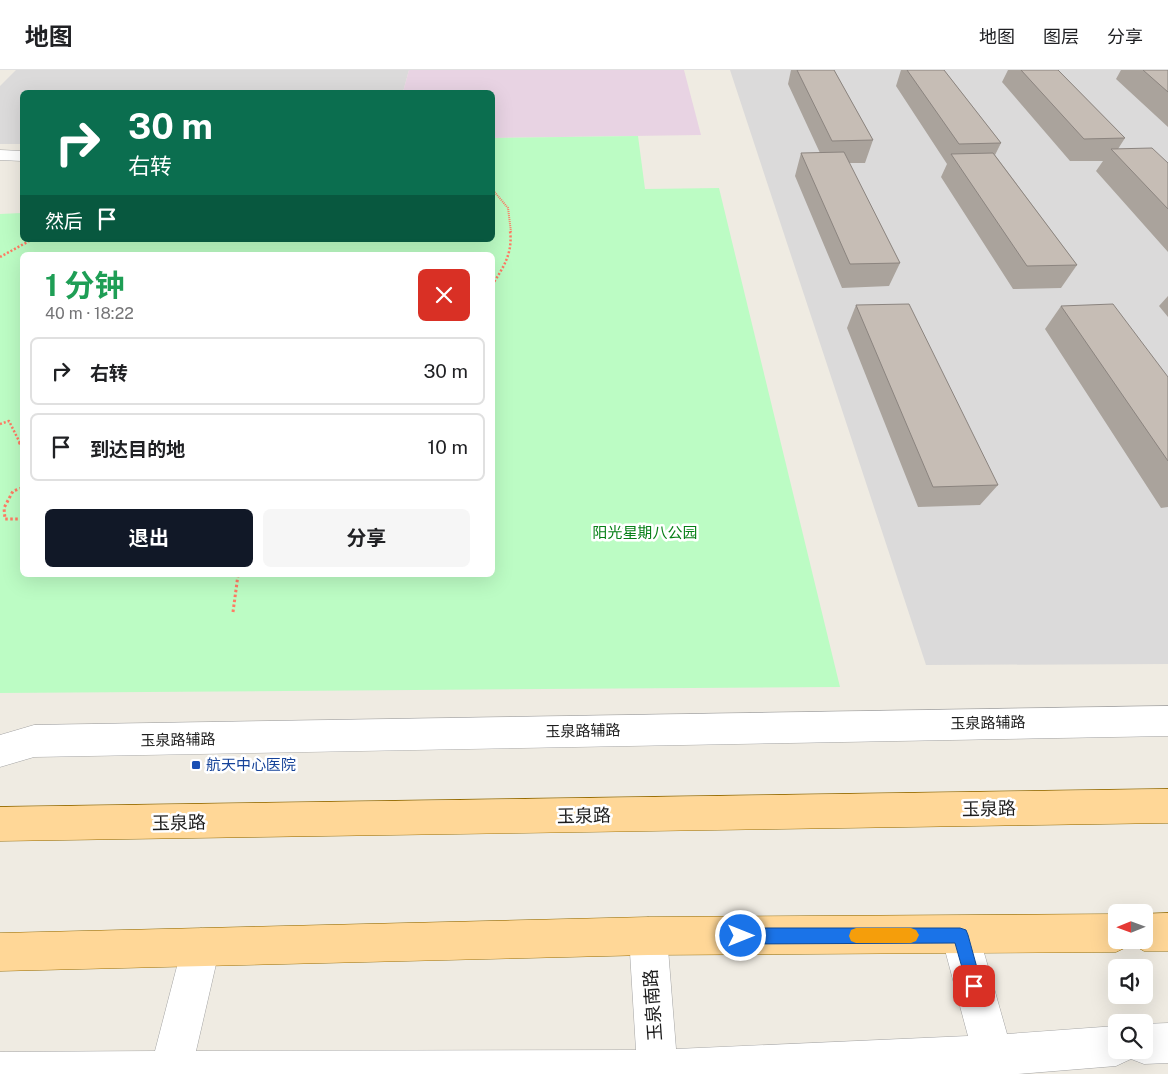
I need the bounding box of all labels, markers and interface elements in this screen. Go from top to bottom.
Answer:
text: 地图 [25,22,73,50]
text: 地图 [979,26,1015,47]
text: 图层 [1043,26,1079,47]
text: 分享 [1107,26,1143,47]
text: 30 m [128,106,213,147]
icon: right [45,110,110,175]
text: 右转 [128,153,172,179]
icon: arrive [93,205,121,233]
text: 然后 [45,210,83,232]
text: 1 分钟 [45,267,125,303]
button: close [418,269,470,321]
text: 40 m · 18:22 [45,304,134,323]
icon: right [47,357,75,385]
text: 30 m [423,360,468,382]
text: 右转 [90,362,128,384]
icon: arrive [47,433,75,461]
text: 10 m [428,436,468,458]
text: 到达目的地 [90,438,185,460]
button: 退出 [45,509,253,567]
button: 分享 [263,509,470,567]
park label: 阳光星期八公园 [592,524,698,541]
street label: 玉泉路辅路 [950,713,1026,732]
street label: 玉泉路辅路 [545,721,621,740]
street label: 玉泉路辅路 [140,730,216,749]
place label: 航天中心医院 [206,756,296,773]
marker: 航天中心医院 [190,759,202,771]
street label: 玉泉路 [962,798,1016,819]
street label: 玉泉路 [557,805,611,826]
street label: 玉泉路 [152,812,206,833]
north arrow [1108,904,1152,949]
map controls [1108,904,1153,1059]
position arrow [714,909,766,961]
button: sound [1108,959,1153,1004]
pin [953,965,995,1007]
street label: 玉泉南路 [640,968,665,1042]
icon: arrive [960,972,988,1000]
button: search [1108,1014,1153,1059]

